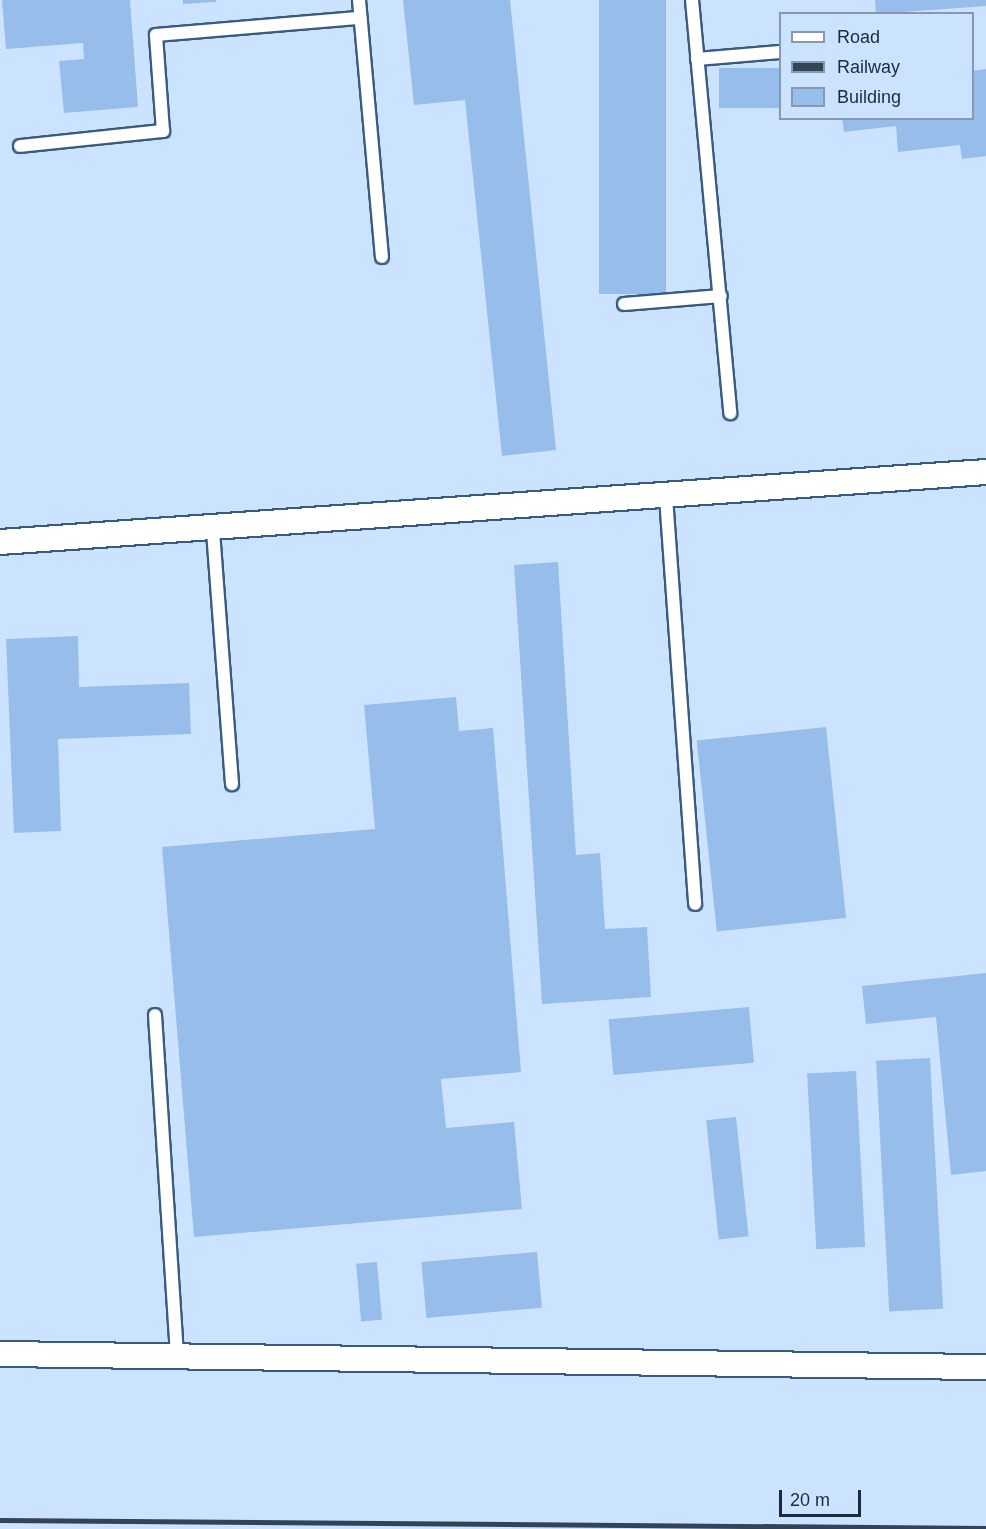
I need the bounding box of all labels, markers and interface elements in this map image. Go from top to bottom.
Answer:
legend [779,12,974,120]
text: Road [837,27,880,47]
text: Railway [837,57,900,77]
text: Building [837,87,901,107]
scale bar [782,1478,864,1516]
text: 20 m [790,1490,830,1510]

